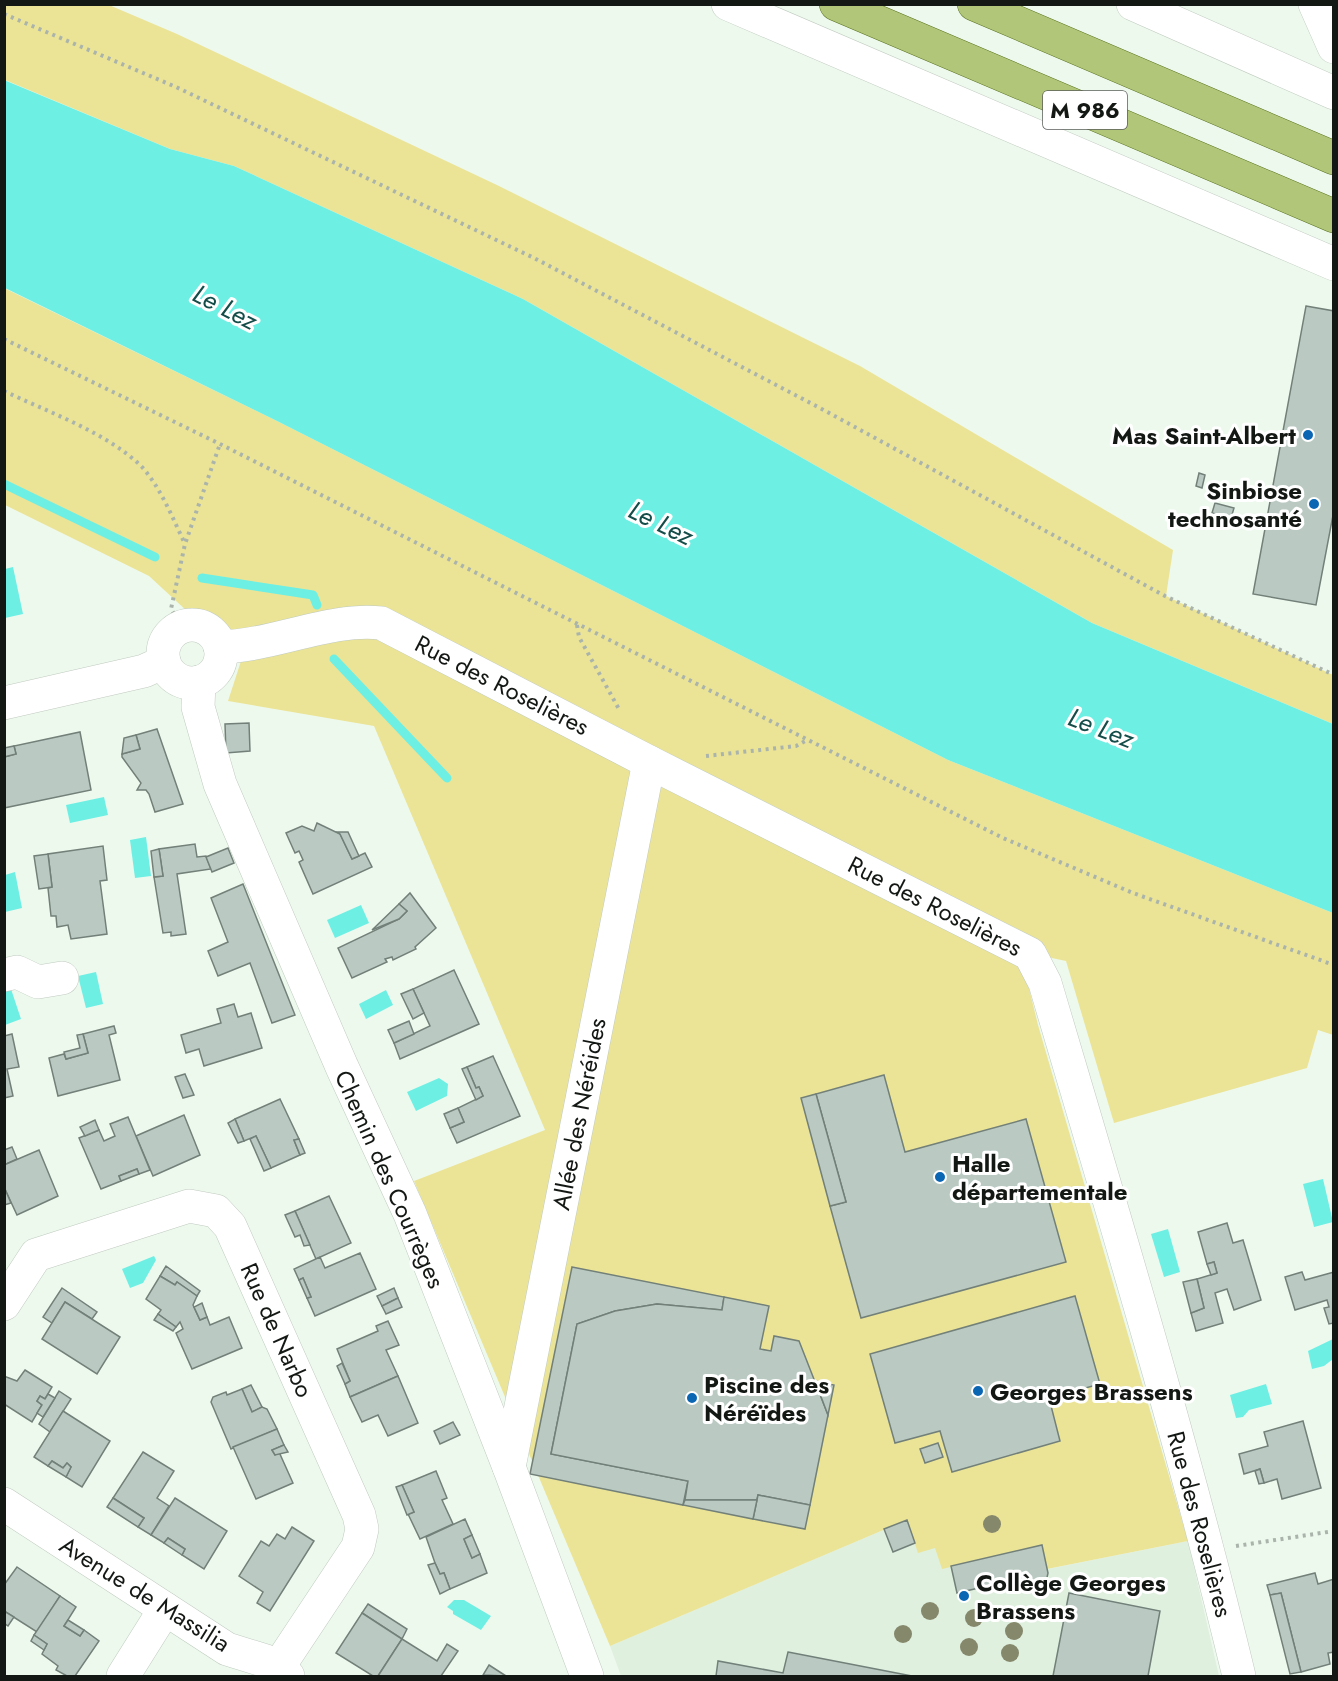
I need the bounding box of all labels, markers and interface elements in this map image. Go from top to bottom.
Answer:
road number: M 986 [1043,91,1127,129]
water label: Le Lez [186,275,265,340]
place label: Mas Saint-Albert [1112,418,1296,453]
marker: Mas Saint-Albert [1301,428,1315,442]
place label: Sinbiose technosanté [1168,473,1302,536]
water label: Le Lez [622,491,701,556]
marker: Sinbiose technosanté [1307,497,1321,511]
street label: Rue des Roselières [409,626,595,744]
water label: Le Lez [1063,698,1141,758]
street label: Rue des Roselières [842,847,1028,965]
street label: Allée des Néréides [543,1015,615,1213]
street label: Chemin des Courrèges [326,1064,454,1294]
place label: Halle départementale [952,1146,1128,1209]
marker: Halle départementale [933,1170,947,1184]
street label: Rue de Narbo [232,1257,322,1403]
place label: Piscine des Néréïdes [704,1367,829,1430]
place label: Georges Brassens [990,1374,1193,1409]
marker: Georges Brassens [971,1384,985,1398]
marker: Piscine des Néréïdes [685,1391,699,1405]
street label: Rue des Roselières [1158,1427,1242,1621]
street label: Avenue de Massilia [53,1527,237,1661]
place label: Collège Georges Brassens [976,1565,1166,1628]
marker: Collège Georges Brassens [957,1589,971,1603]

